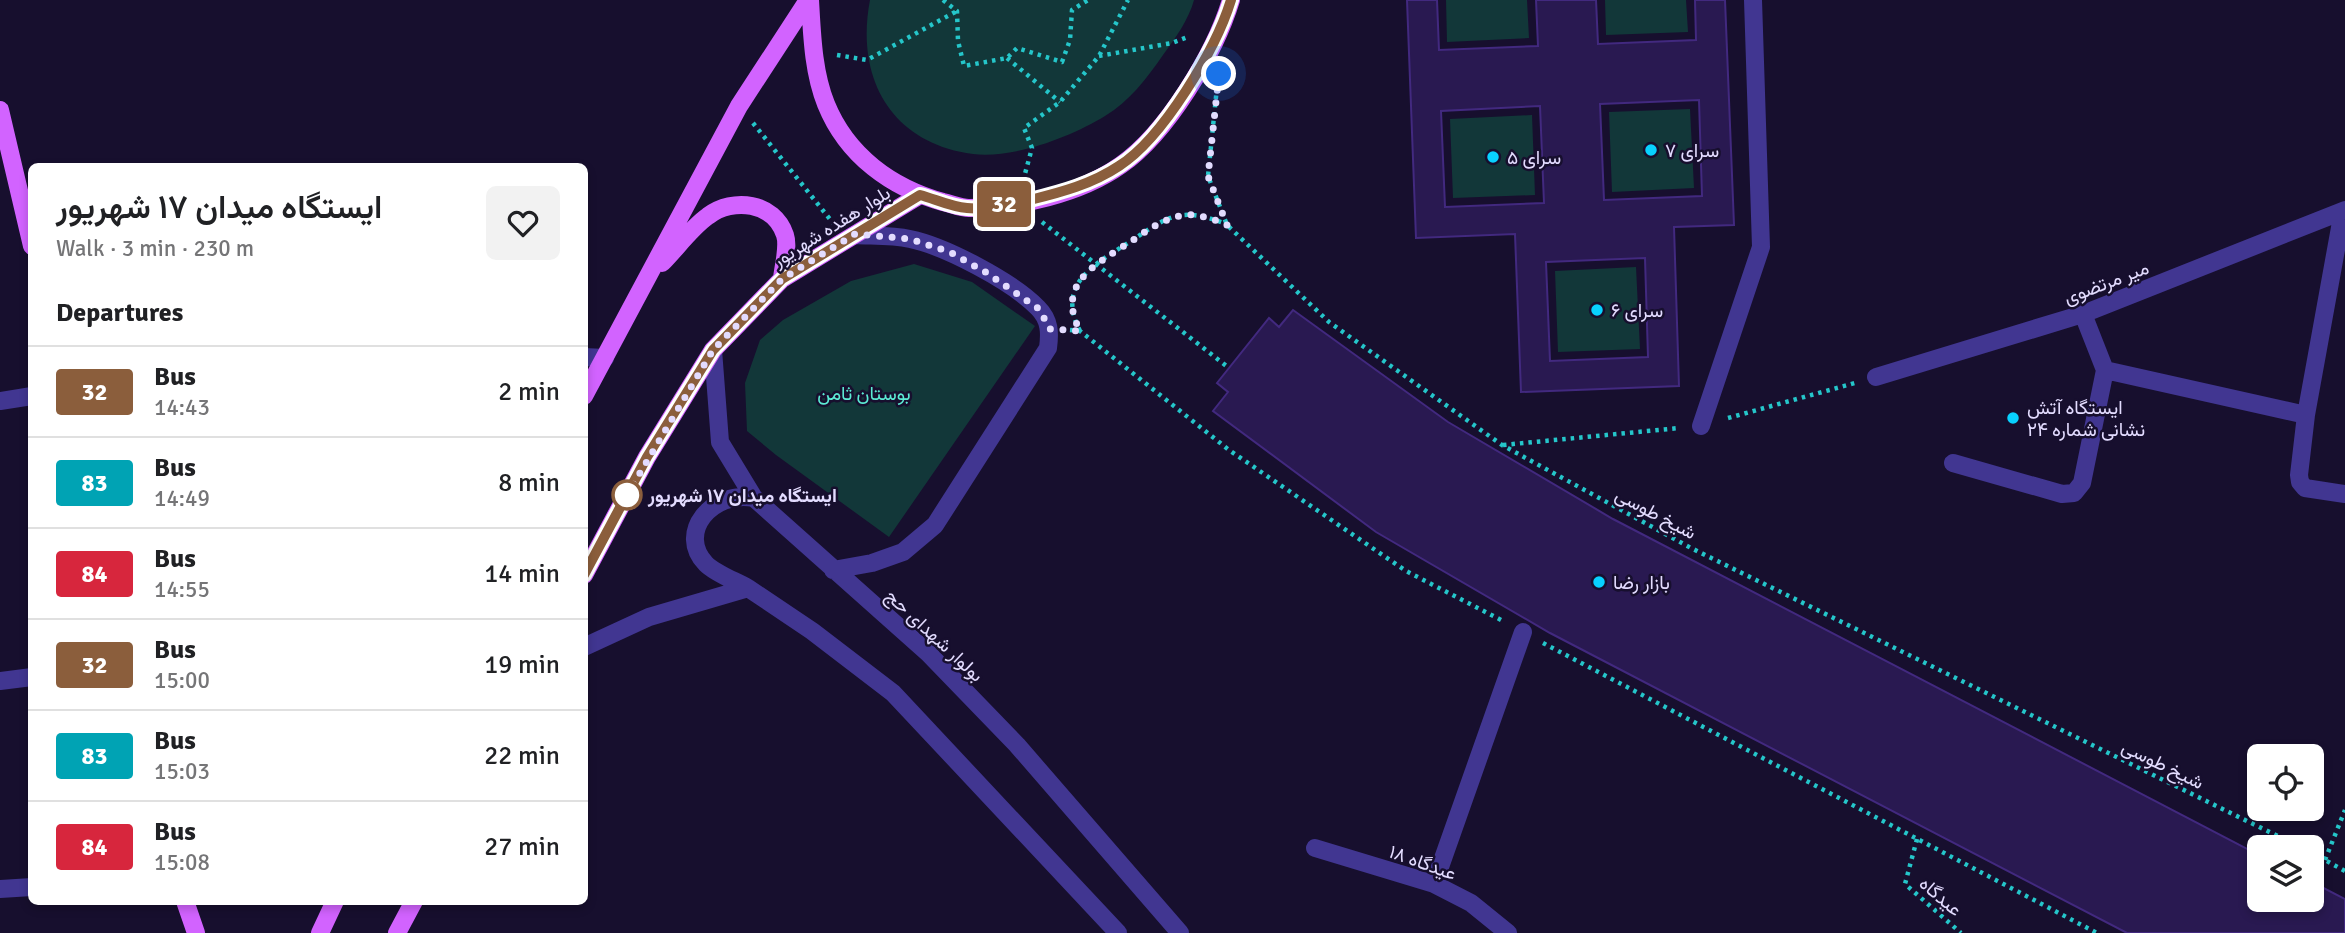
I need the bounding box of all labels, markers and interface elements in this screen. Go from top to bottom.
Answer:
your location [1201,56,1236,91]
place label: سرای ۷ [1665,139,1719,163]
marker: سرای ۷ [1643,142,1659,158]
place label: سرای ۵ [1507,146,1561,170]
marker: سرای ۵ [1485,149,1501,165]
street label: بلوار هفده شهریور [767,181,895,273]
line badge: 32 [972,181,1036,227]
button: heart [486,186,560,260]
text: ایستگاه میدان ۱۷ شهریور [56,187,382,228]
text: 32 [991,189,1017,219]
text: Walk · 3 min · 230 m [56,234,254,263]
street label: میر مرتضوی [2060,256,2152,310]
text: Departures [56,297,183,329]
place label: سرای ۶ [1611,299,1663,323]
marker: سرای ۶ [1589,302,1605,318]
text: Bus [154,361,196,393]
text: 2 min [498,376,560,408]
text: 32 [82,377,107,407]
park label: بوستان ثامن [817,382,911,406]
text: 14:43 [154,393,210,422]
place label: ایستگاه آتش نشانی شماره ۲۴ [2027,396,2145,442]
marker: ایستگاه آتش نشانی شماره ۲۴ [2005,410,2021,426]
text: Bus [154,452,196,484]
text: 8 min [498,467,560,499]
text: 83 [82,468,107,498]
marker: ایستگاه میدان ۱۷ شهریور [612,480,642,510]
street label: شیخ طوسی [1610,483,1700,546]
text: 14:49 [154,484,210,513]
place label: ایستگاه میدان ۱۷ شهریور [647,484,837,508]
text: Bus [154,543,196,575]
text: 14 min [484,558,560,590]
text: 84 [82,559,107,589]
place label: بازار رضا [1613,571,1670,595]
marker: بازار رضا [1591,574,1607,590]
text: 14:55 [154,575,210,604]
street label: بولوار شهدای حج [880,584,988,688]
text: Bus [154,634,196,666]
text: 19 min [484,649,560,681]
text: 32 [82,650,107,680]
text: 15:00 [154,666,210,695]
text: Bus [154,725,196,757]
street label: شیخ طوسی [2117,735,2208,796]
text: 22 min [484,740,560,772]
text: 83 [82,741,107,771]
map controls [2247,744,2324,912]
button: locate [2247,744,2324,821]
text: 15:03 [154,757,210,786]
text: Bus [154,816,196,848]
text: 27 min [484,831,560,863]
text: 84 [82,832,107,862]
button: layers [2247,835,2324,912]
street label: عیدگاه ۱۸ [1386,840,1460,886]
text: 15:08 [154,848,210,877]
street label: عیدگاه [1914,872,1967,922]

